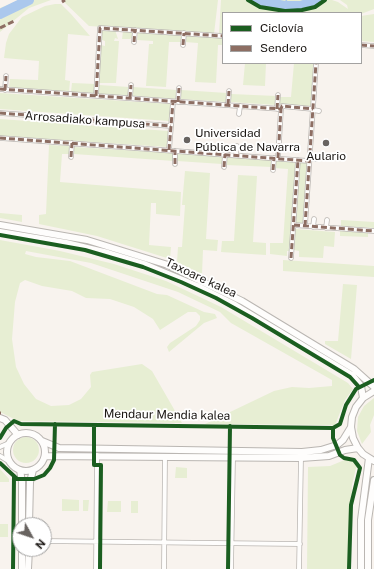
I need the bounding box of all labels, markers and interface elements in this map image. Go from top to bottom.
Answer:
legend [222,12,362,64]
text: Ciclovía [260,21,303,35]
text: Sendero [260,41,307,55]
street label: Arrosadiako kampusa [24,109,146,131]
place label: Universidad Pública de Navarra [195,126,300,154]
marker: Universidad Pública de Navarra [182,135,192,145]
marker: Aulario [321,138,331,148]
place label: Aulario [306,149,346,163]
street label: Taxoare kalea [163,255,239,301]
street label: Mendaur Mendia kalea [104,407,230,423]
north arrow [12,517,52,557]
text: N [33,537,48,551]

